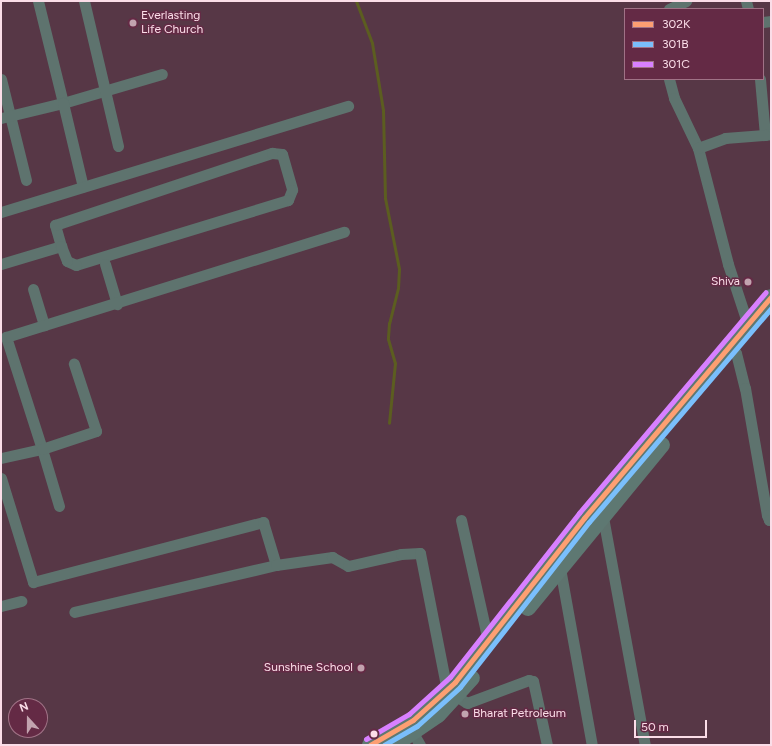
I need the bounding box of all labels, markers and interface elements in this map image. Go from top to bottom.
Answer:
legend [624,8,764,80]
place label: Everlasting Life Church [141,9,203,37]
text: 302K [662,17,690,31]
marker: Everlasting Life Church [128,18,138,28]
text: 301B [662,37,689,51]
text: 301C [662,57,690,71]
place label: Shiva [711,275,740,289]
marker: Shiva [743,277,753,287]
place label: Sunshine School [264,661,353,675]
marker: Sunshine School [356,663,366,673]
north arrow [8,698,48,738]
text: N [18,700,30,715]
place label: Bharat Petroleum [473,707,566,721]
marker: Bharat Petroleum [460,709,470,719]
scale bar [636,712,709,738]
text: 50 m [641,720,669,734]
unlabelled marker [369,729,379,739]

